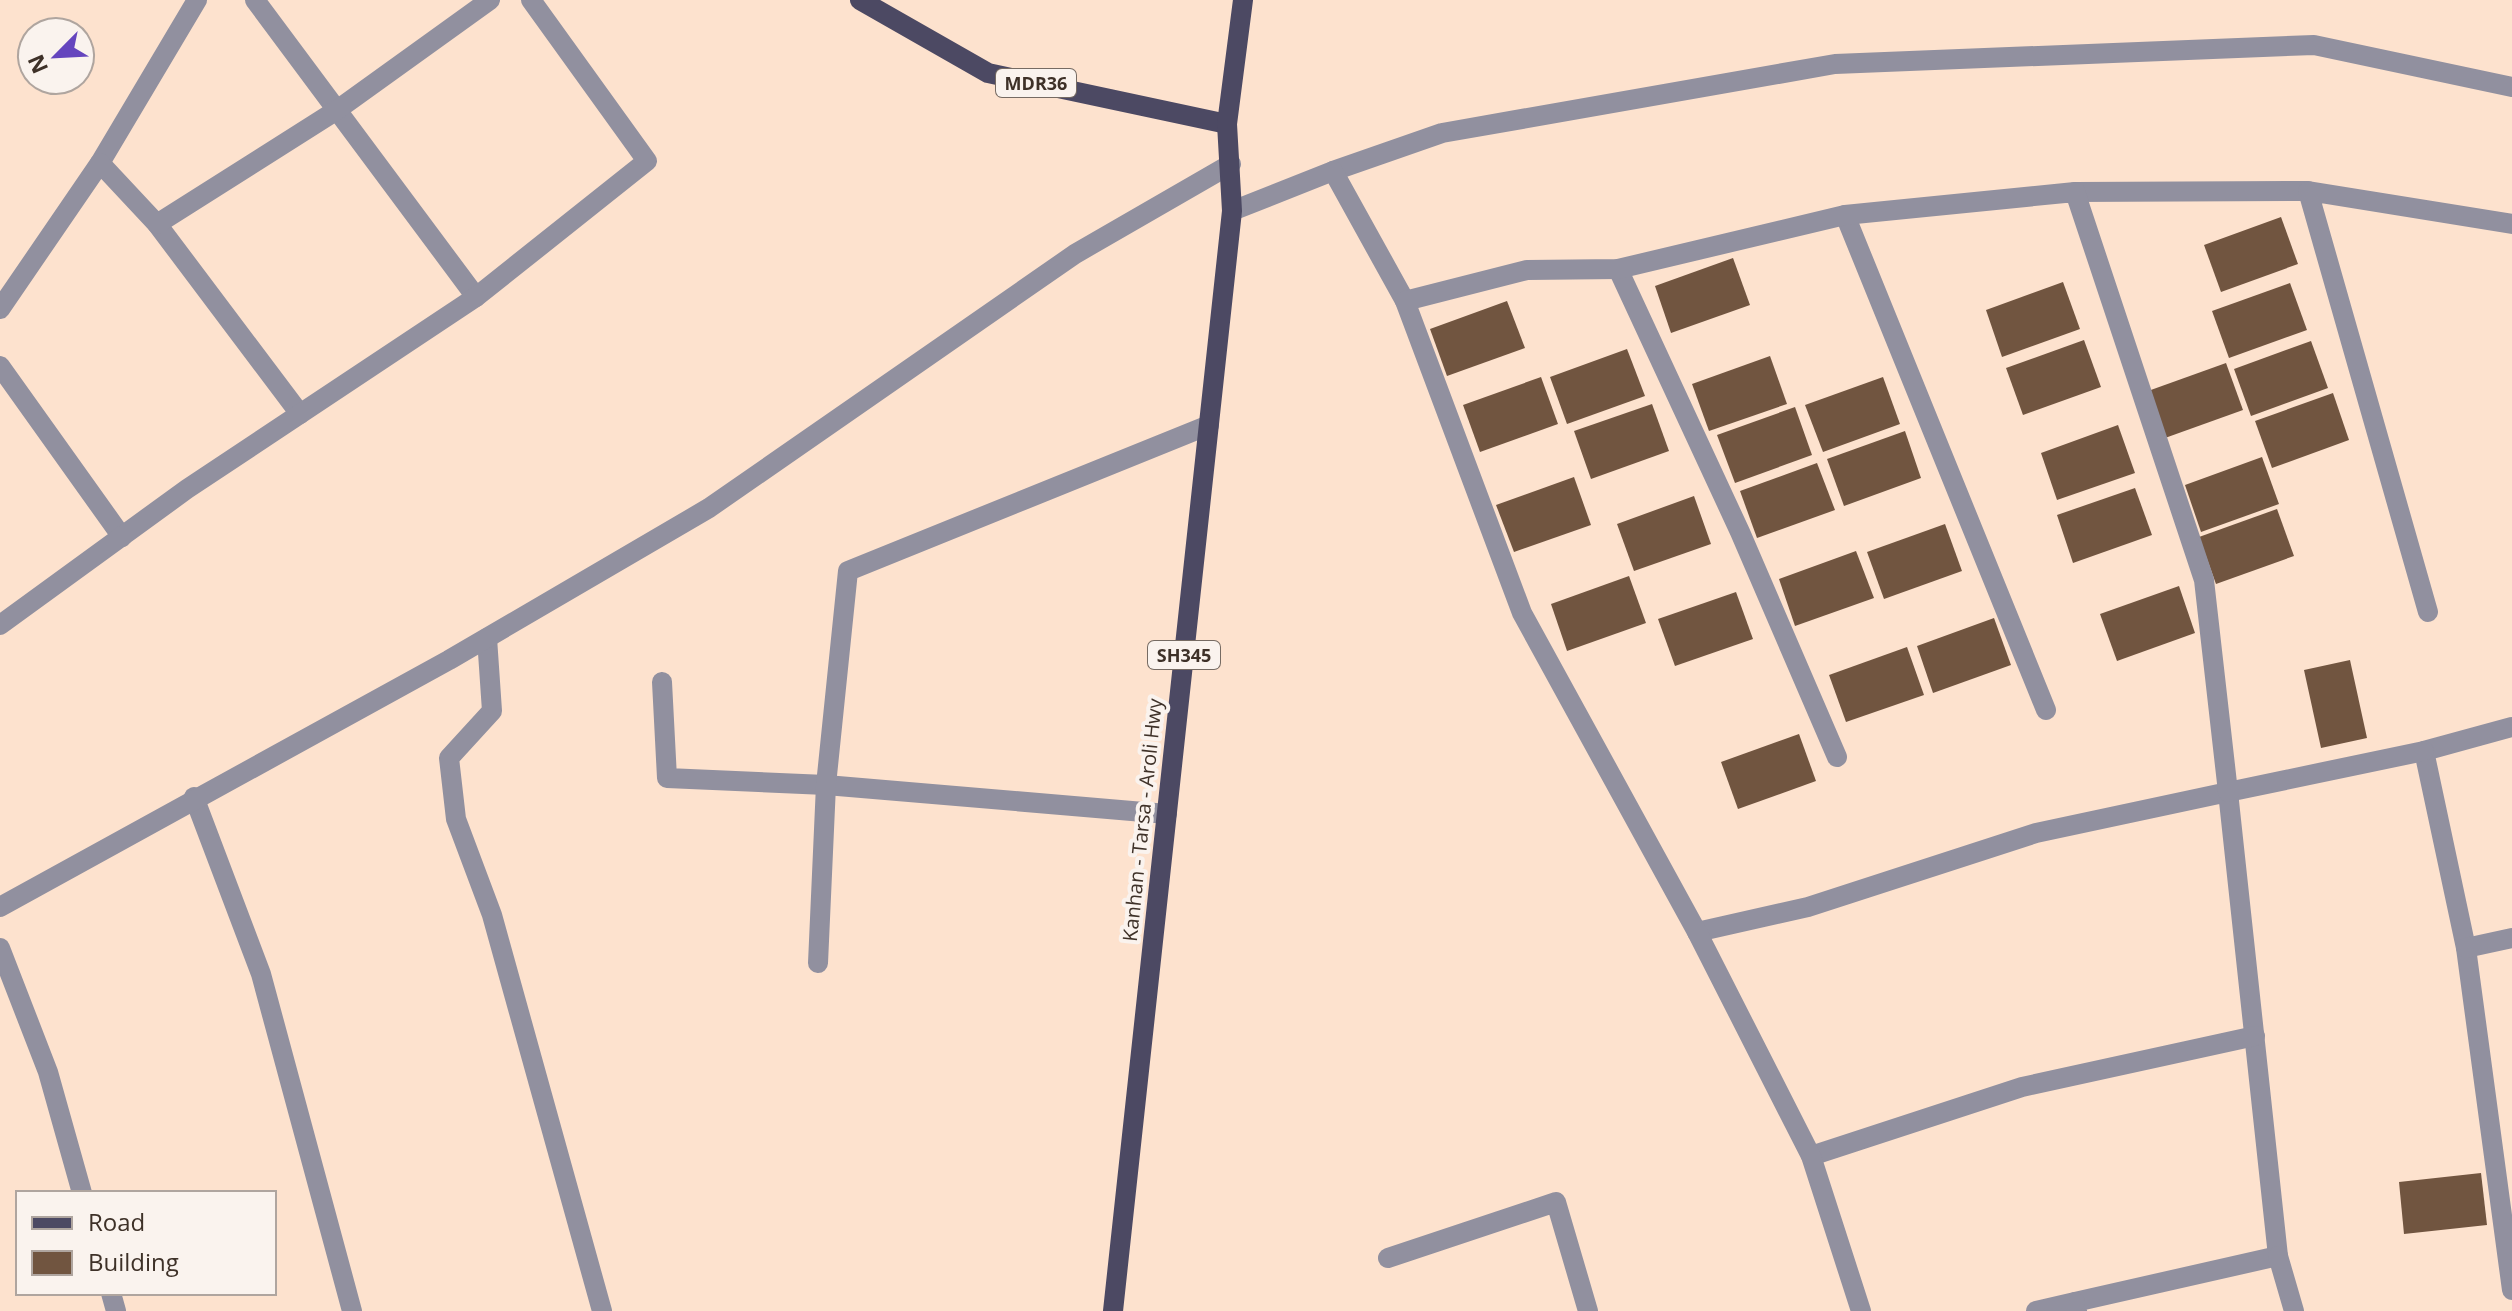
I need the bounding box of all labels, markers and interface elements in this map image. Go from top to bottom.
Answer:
north arrow [16,16,96,96]
text: N [19,50,54,79]
road number: MDR36 [996,69,1076,97]
road number: SH345 [1148,641,1220,669]
street label: Kanhan - Tarsa - Aroli Hwy [1116,696,1168,943]
legend [16,1191,276,1295]
text: Road [88,1205,145,1238]
text: Building [88,1245,179,1278]

